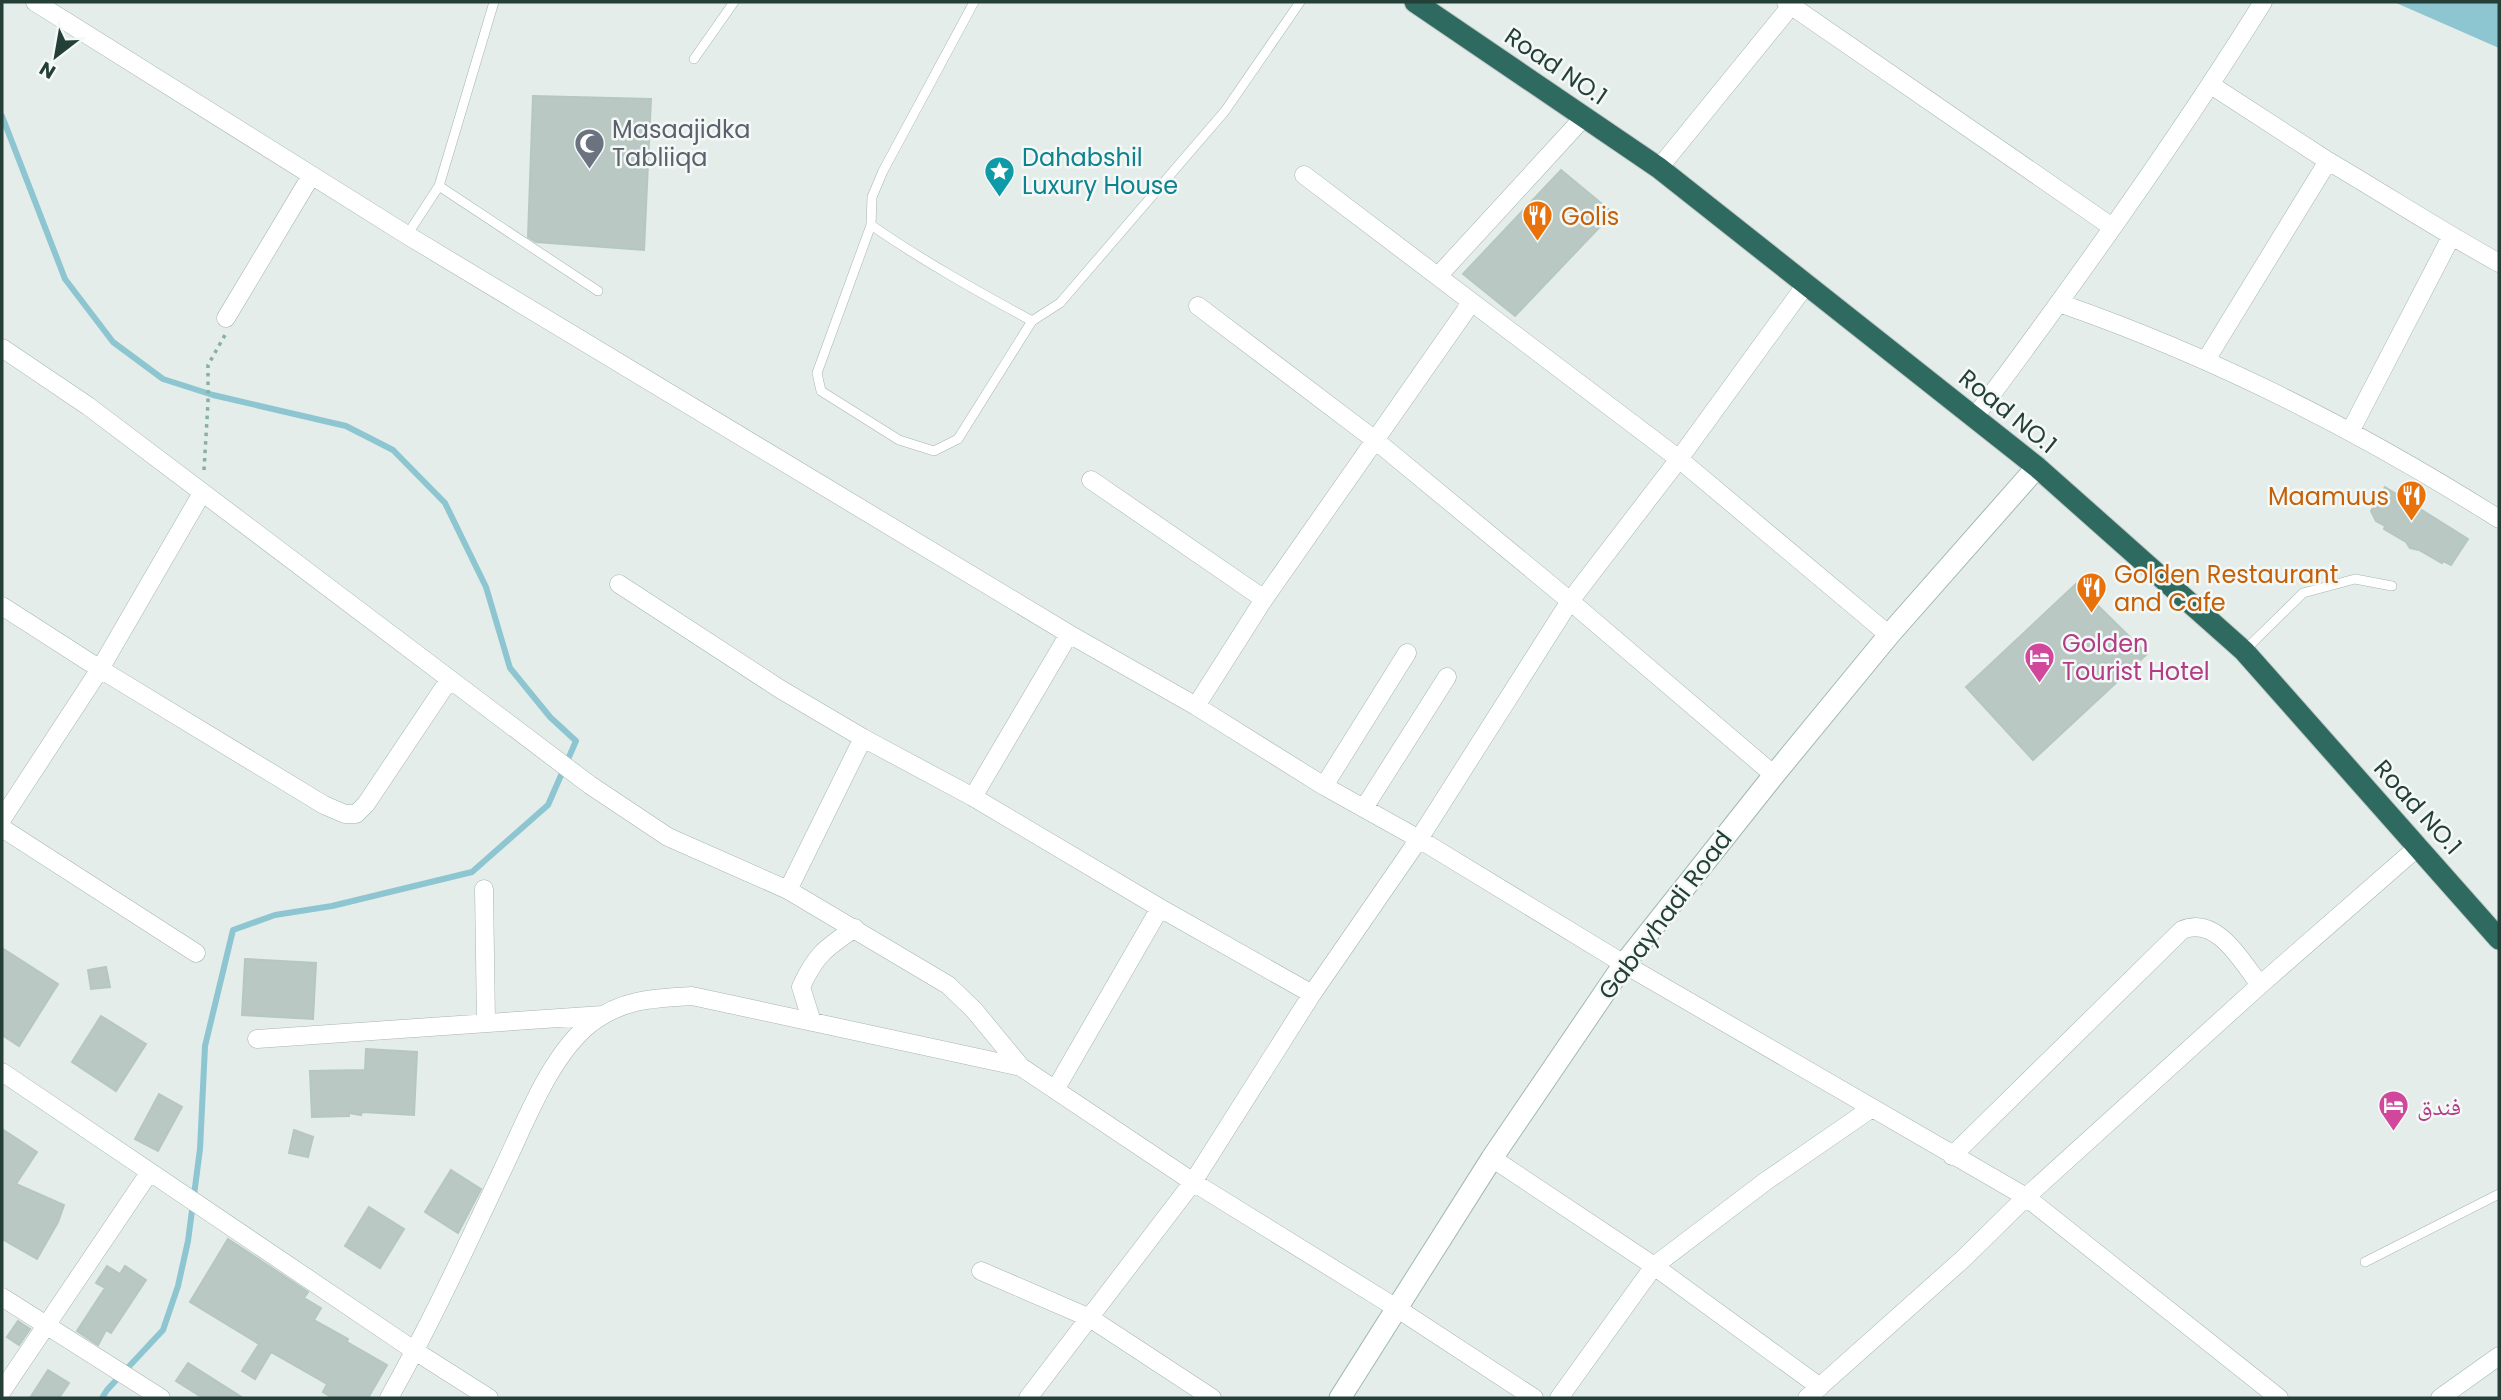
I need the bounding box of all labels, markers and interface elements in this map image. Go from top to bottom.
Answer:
street label: Road NO.1 [1498,20,1614,112]
north arrow [21,21,91,91]
text: N [34,55,61,85]
place label: Masaajidka Tabliiqa [612,113,751,174]
mosque icon: Masaajidka Tabliiqa [572,126,606,170]
place label: Dahabshil Luxury House [1022,141,1178,202]
place icon: Dahabshil Luxury House [982,154,1016,198]
restaurant icon: Golis [1521,199,1555,243]
place label: Golis [1561,200,1619,233]
street label: Road NO.1 [1952,361,2064,461]
restaurant icon: Maamuus [2395,479,2429,523]
place label: Maamuus [2268,480,2389,513]
place label: Golden Restaurant and Cafe [2114,558,2338,619]
restaurant icon: Golden Restaurant and Cafe [2074,571,2108,615]
place label: Golden Tourist Hotel [2062,627,2210,688]
hotel icon: Golden Tourist Hotel [2022,640,2056,684]
street label: Road NO.1 [2367,752,2469,862]
street label: Gabayhadi Road [1591,824,1739,1006]
hotel icon: فندق [2377,1089,2411,1133]
place label: فندق [2417,1090,2461,1123]

